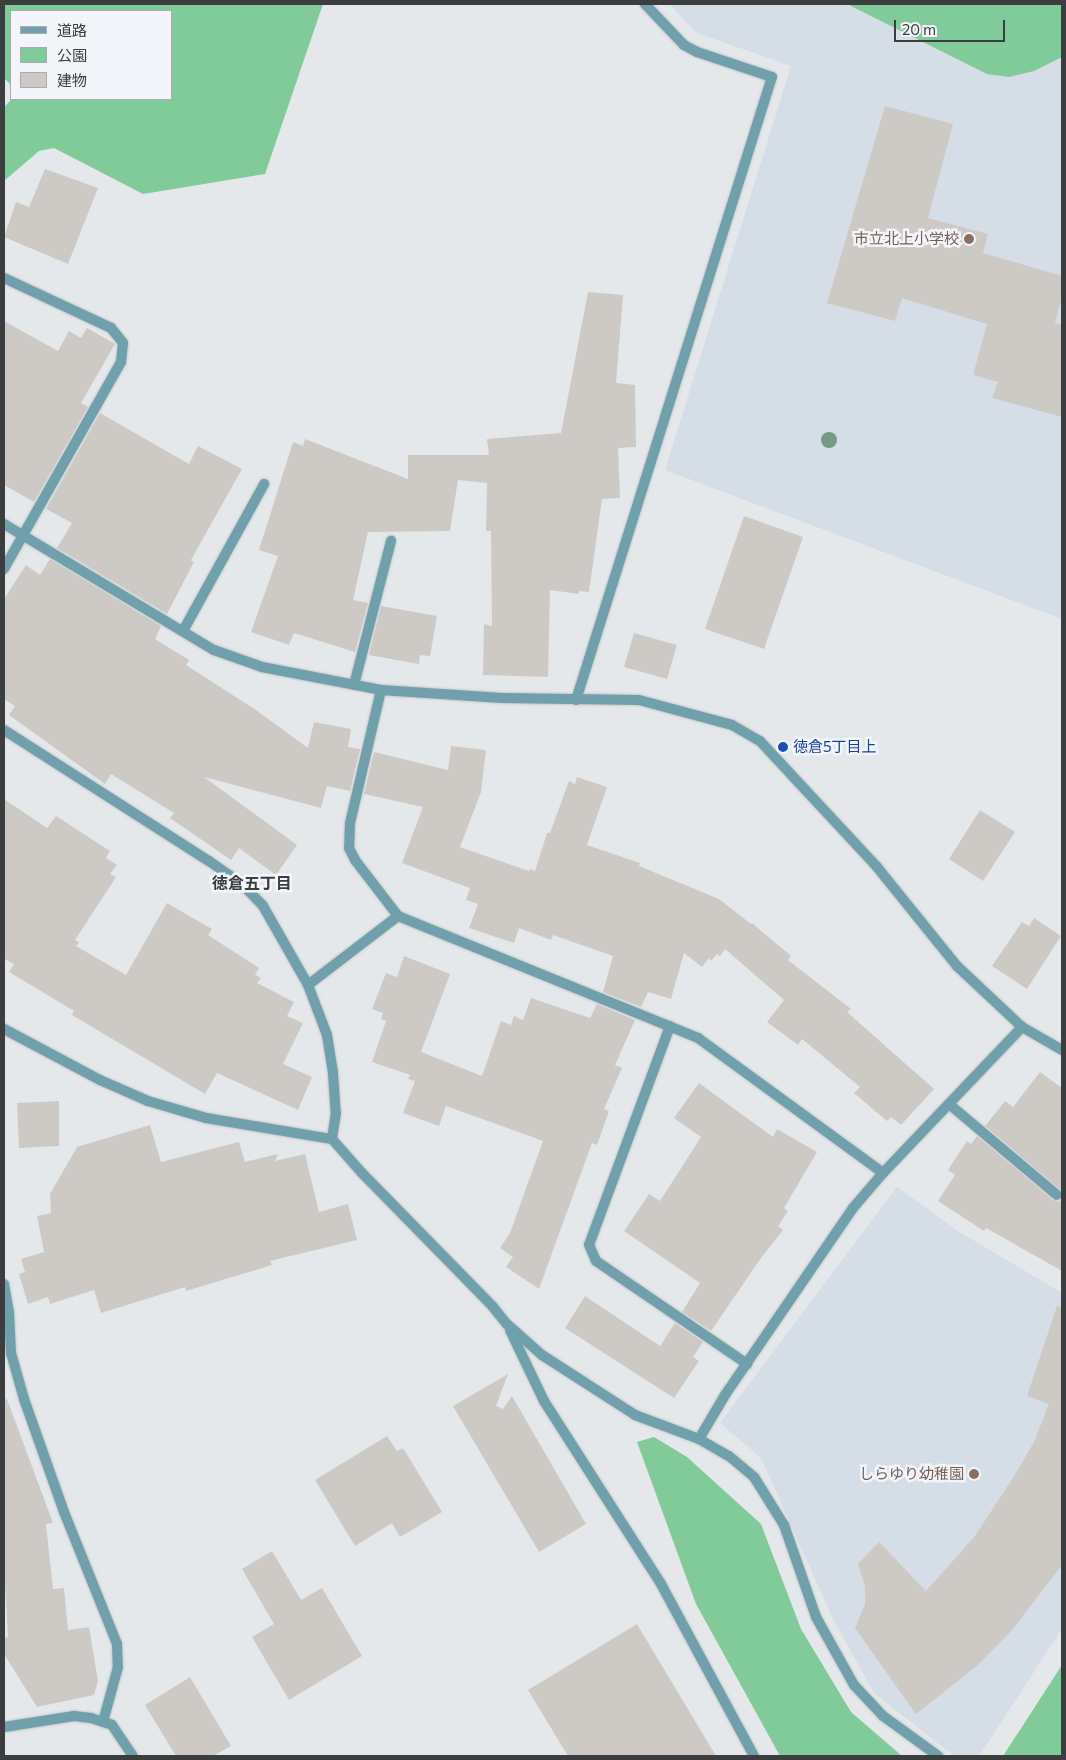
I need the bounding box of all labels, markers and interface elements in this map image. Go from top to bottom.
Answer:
legend [10,10,172,100]
scale bar [896,10,1007,42]
text: 20 m [902,20,936,38]
text: 道路 [57,21,87,39]
text: 公園 [57,46,87,64]
text: 建物 [57,71,87,89]
place label: 市立北上小学校 [854,230,959,248]
marker: 市立北上小学校 [963,233,975,245]
place label: 徳倉5丁目上 [793,738,877,756]
marker: 徳倉5丁目上 [777,741,789,753]
district label: 徳倉五丁目 [212,873,292,893]
place label: しらゆり幼稚園 [859,1465,964,1483]
marker: しらゆり幼稚園 [968,1468,980,1480]

